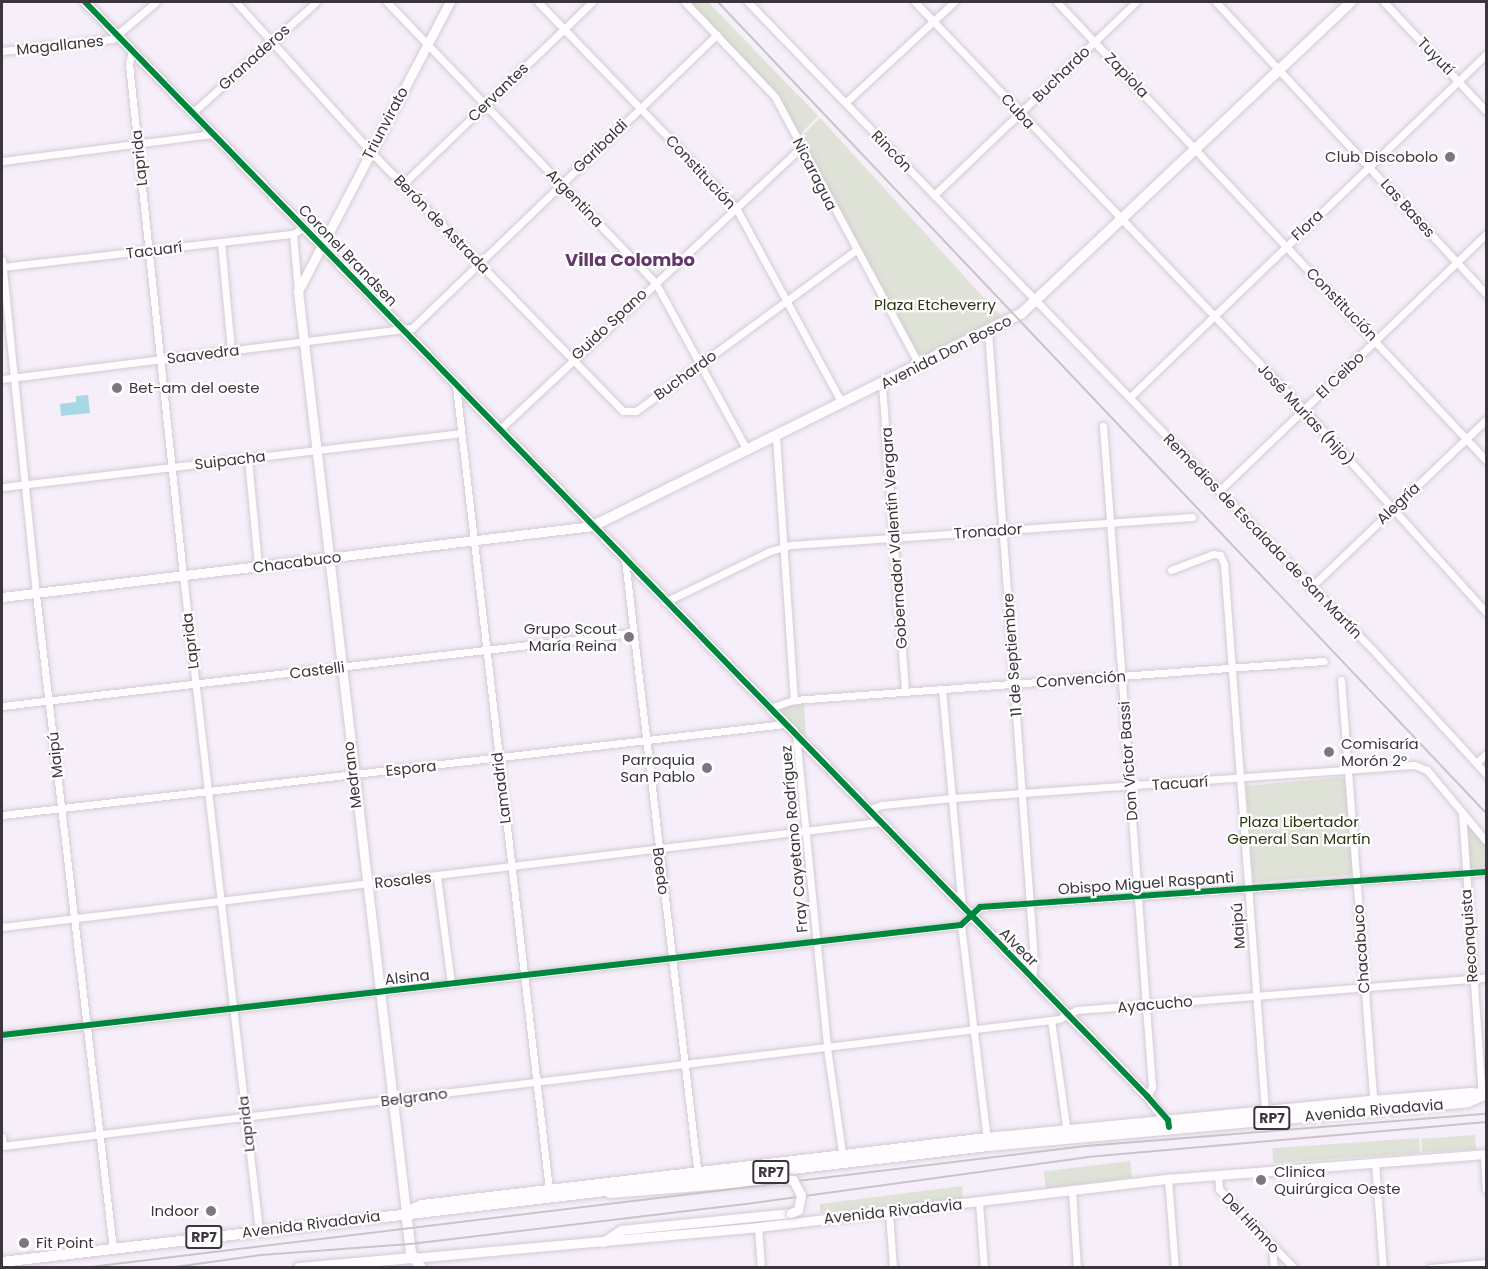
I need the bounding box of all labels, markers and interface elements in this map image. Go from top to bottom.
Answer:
street label: Granaderos [215,20,293,94]
street label: Magallanes [16,31,104,59]
street label: Tuyutí [1414,34,1458,78]
street label: Buchardo [1029,42,1093,106]
street label: Zapiola [1101,49,1153,101]
street label: Cervantes [464,59,532,125]
street label: Triunvirato [358,84,412,162]
street label: Cuba [997,90,1039,132]
street label: Garibaldi [569,116,631,176]
street label: Rincón [868,127,916,175]
street label: Laprida [127,129,151,187]
street label: Constitución [662,131,740,213]
street label: Nicaragua [789,135,841,213]
place label: Club Discobolo [1325,148,1438,166]
marker: Club Discobolo [1443,150,1457,164]
street label: Argentina [543,165,607,231]
street label: Berón de Astrada [390,171,494,277]
street label: Las Bases [1377,175,1439,241]
street label: Coronel Brandsen [295,200,401,310]
street label: Flora [1287,206,1327,244]
street label: Tacuarí [125,238,183,262]
district label: Villa Colombo [565,249,695,271]
street label: Constitución [1303,264,1381,344]
street label: Guido Spano [567,284,651,364]
park label: Plaza Etcheverry [874,296,996,314]
street label: Avenida Don Bosco [878,311,1014,393]
street label: Saavedra [166,341,240,367]
street label: Buchardo [650,346,720,404]
street label: El Ceibo [1312,348,1368,402]
street label: José Murias (hijo) [1254,359,1358,469]
place label: Bet-am del oeste [129,379,259,397]
marker: Bet-am del oeste [110,381,124,395]
street label: Gobernador Valentín Vergara [877,427,911,649]
street label: Remedios de Escalada de San Martín [1160,430,1366,642]
street label: Suipacha [194,447,266,473]
street label: Alegría [1373,478,1423,528]
street label: Tronador [953,520,1023,542]
street label: Chacabuco [252,548,342,576]
street label: 11 de Septiembre [999,592,1025,718]
street label: Laprida [178,612,202,670]
place label: Grupo Scout María Reina [524,619,617,654]
marker: Grupo Scout María Reina [622,630,636,644]
street label: Castelli [288,658,346,682]
street label: Convención [1035,667,1127,691]
street label: Don Víctor Bassi [1115,700,1141,822]
street label: Maipú [44,731,66,779]
place label: Comisaría Morón 2° [1341,734,1419,769]
street label: Medrano [339,741,365,809]
street label: Fray Cayetano Rodríguez [777,745,811,933]
marker: Comisaría Morón 2° [1322,745,1336,759]
place label: Parroquia San Pablo [620,750,695,785]
street label: Lamadrid [488,751,514,825]
street label: Espora [385,756,437,780]
marker: Parroquia San Pablo [700,761,714,775]
street label: Tacuarí [1151,772,1209,794]
park label: Plaza Libertador General San Martín [1227,812,1371,847]
street label: Boedo [649,846,673,896]
street label: Rosales [373,868,433,892]
street label: Obispo Miguel Raspanti [1057,868,1235,898]
street label: Reconquista [1457,889,1481,983]
street label: Maipú [1227,902,1249,950]
street label: Chacabuco [1349,904,1373,994]
street label: Alvear [996,924,1042,970]
street label: Alsina [384,966,430,988]
street label: Ayacucho [1117,992,1193,1016]
street label: Belgrano [380,1084,448,1110]
street label: Laprida [234,1095,258,1153]
street label: Avenida Rivadavia [1304,1095,1444,1125]
road number: RP7 [1252,1107,1292,1129]
road number: RP7 [752,1161,790,1183]
place label: Clinica Quirúrgica Oeste [1274,1162,1401,1197]
marker: Clinica Quirúrgica Oeste [1252,1171,1270,1189]
street label: Del Himno [1218,1189,1284,1257]
street label: Avenida Rivadavia [823,1195,963,1227]
place label: Indoor [151,1202,199,1220]
marker: Indoor [204,1204,218,1218]
street label: Avenida Rivadavia [241,1207,381,1241]
road number: RP7 [184,1226,224,1248]
place label: Fit Point [36,1234,94,1252]
marker: Fit Point [17,1236,31,1250]

